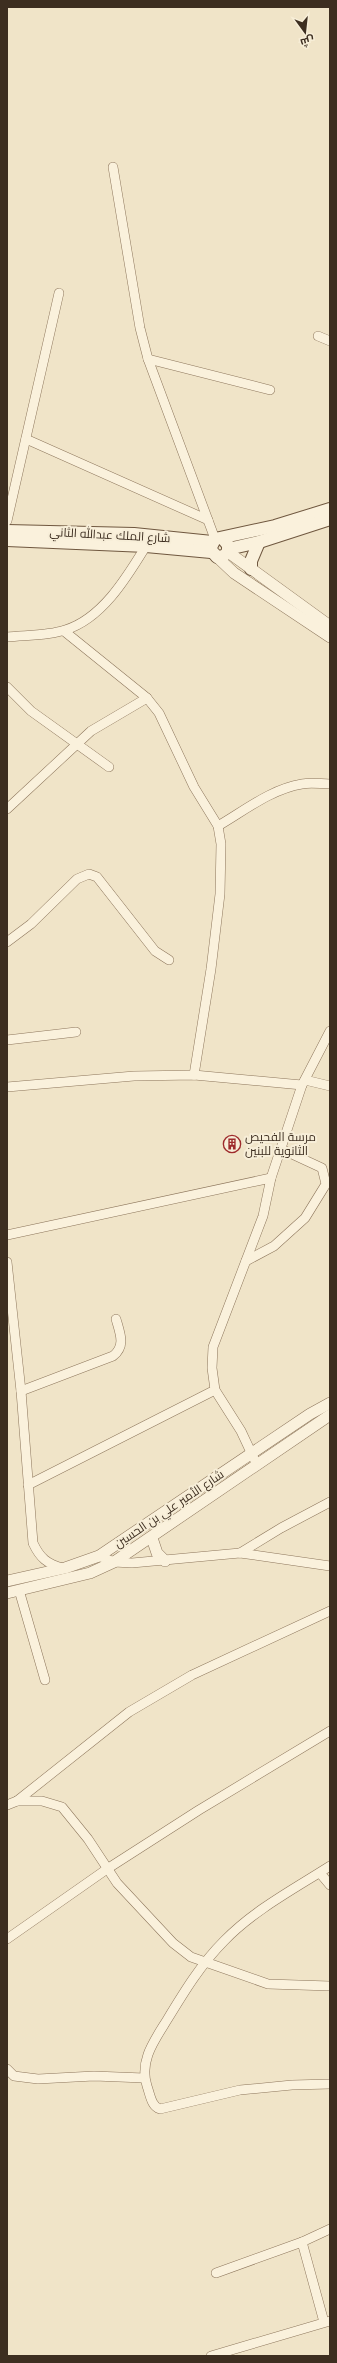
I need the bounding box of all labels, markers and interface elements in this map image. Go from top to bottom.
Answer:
north arrow [285,12,325,52]
text: ش [299,33,316,51]
street label: شارع الملك عبدالله الثاني [49,523,171,548]
place label: مرسة الفحيص الثانوية للبنين [245,1128,316,1159]
building icon: مرسة الفحيص الثانوية للبنين [222,1134,242,1154]
street label: شارع الأمير علي بن الحسين [111,1465,228,1553]

